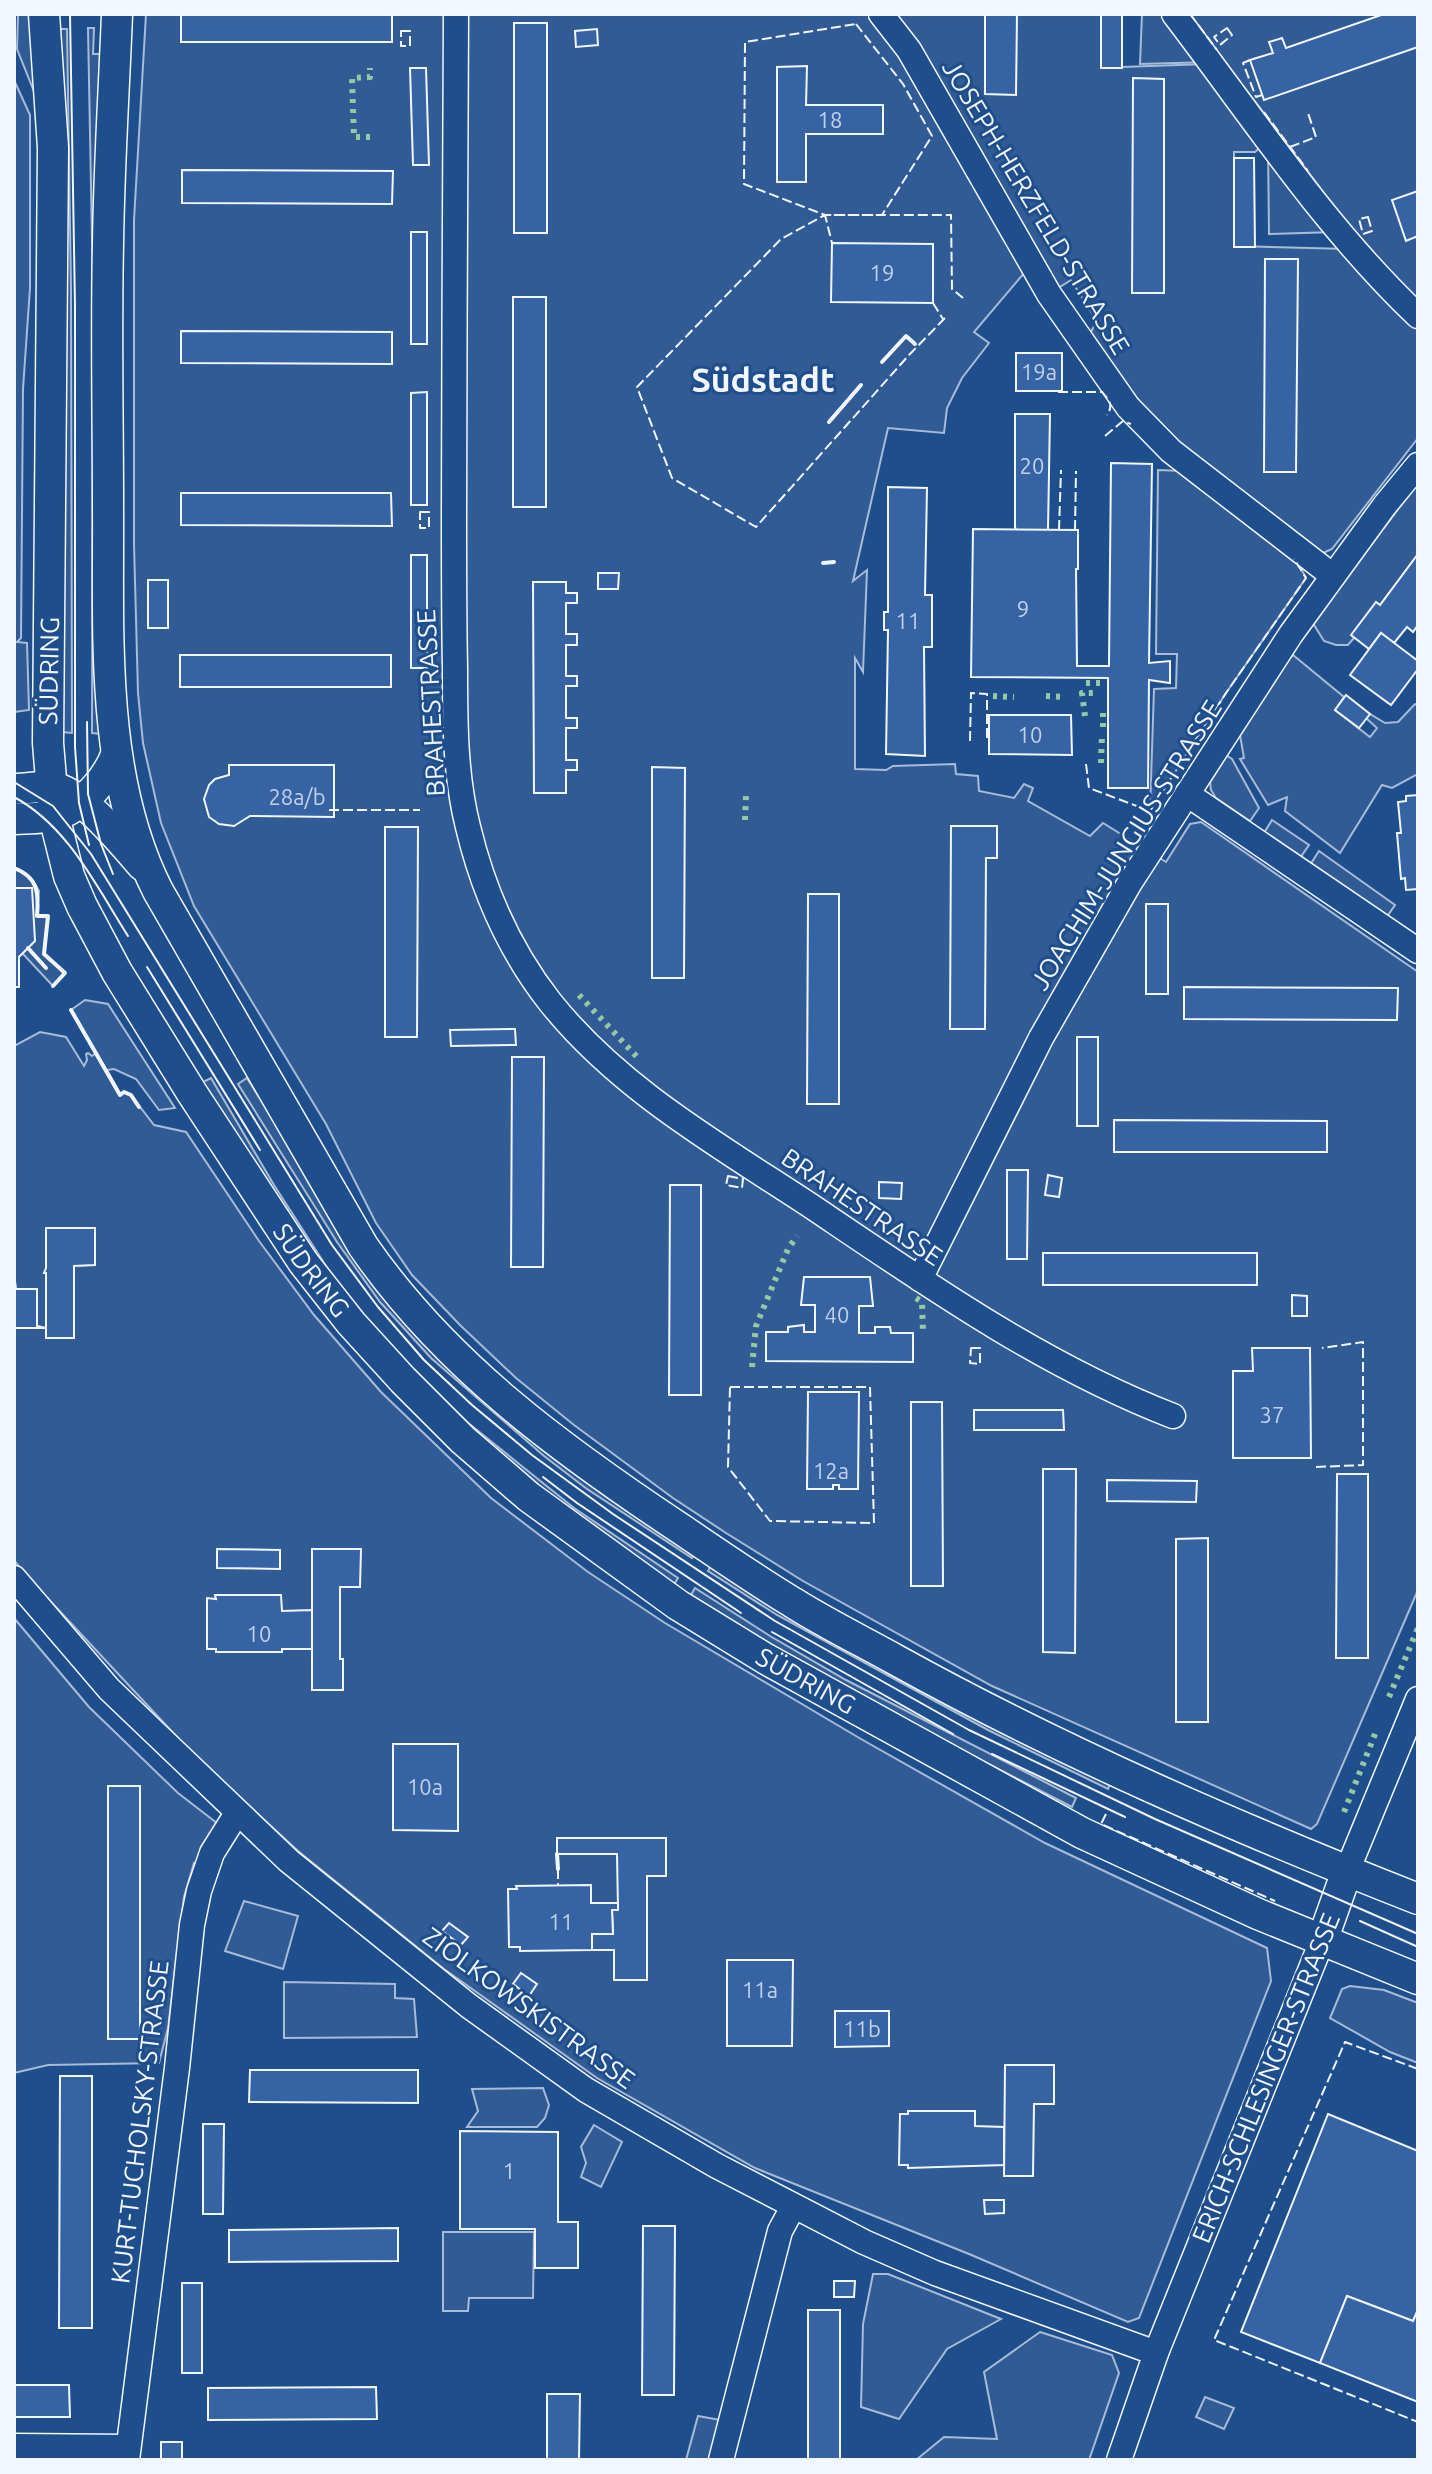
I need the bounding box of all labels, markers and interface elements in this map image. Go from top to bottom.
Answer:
street label: JOSEPH-HERZFELD-STRASSE [937,54,1136,359]
house number: 18 [818,107,842,132]
house number: 19 [870,260,894,285]
house number: 19a [1021,359,1057,384]
district label: Südstadt [691,360,835,398]
house number: 20 [1020,453,1044,478]
house number: 9 [1017,596,1029,621]
house number: 11 [896,608,920,633]
street label: BRAHESTRASSE [411,609,450,797]
street label: SÜDRING [33,617,64,725]
street label: JOACHIM-JUNGIUS-STRASSE [1024,695,1227,995]
house number: 10 [1018,722,1042,747]
house number: 28a/b [268,784,326,809]
street label: BRAHESTRASSE [777,1142,948,1271]
street label: SÜDRING [268,1218,356,1322]
house number: 40 [825,1302,849,1327]
house number: 37 [1260,1402,1284,1427]
house number: 12a [813,1458,849,1483]
house number: 10 [247,1621,271,1646]
street label: SÜDRING [751,1642,861,1719]
house number: 10a [407,1774,443,1799]
house number: 11 [549,1909,573,1934]
street label: ERICH-SCHLESINGER-STRASSE [1186,1909,1345,2247]
street label: ZIOLKOWSKISTRASSE [418,1921,641,2094]
street label: KURT-TUCHOLSKY-STRASSE [105,1959,174,2285]
house number: 11a [742,1977,778,2002]
house number: 11b [843,2016,881,2041]
house number: 1 [503,2158,515,2183]

